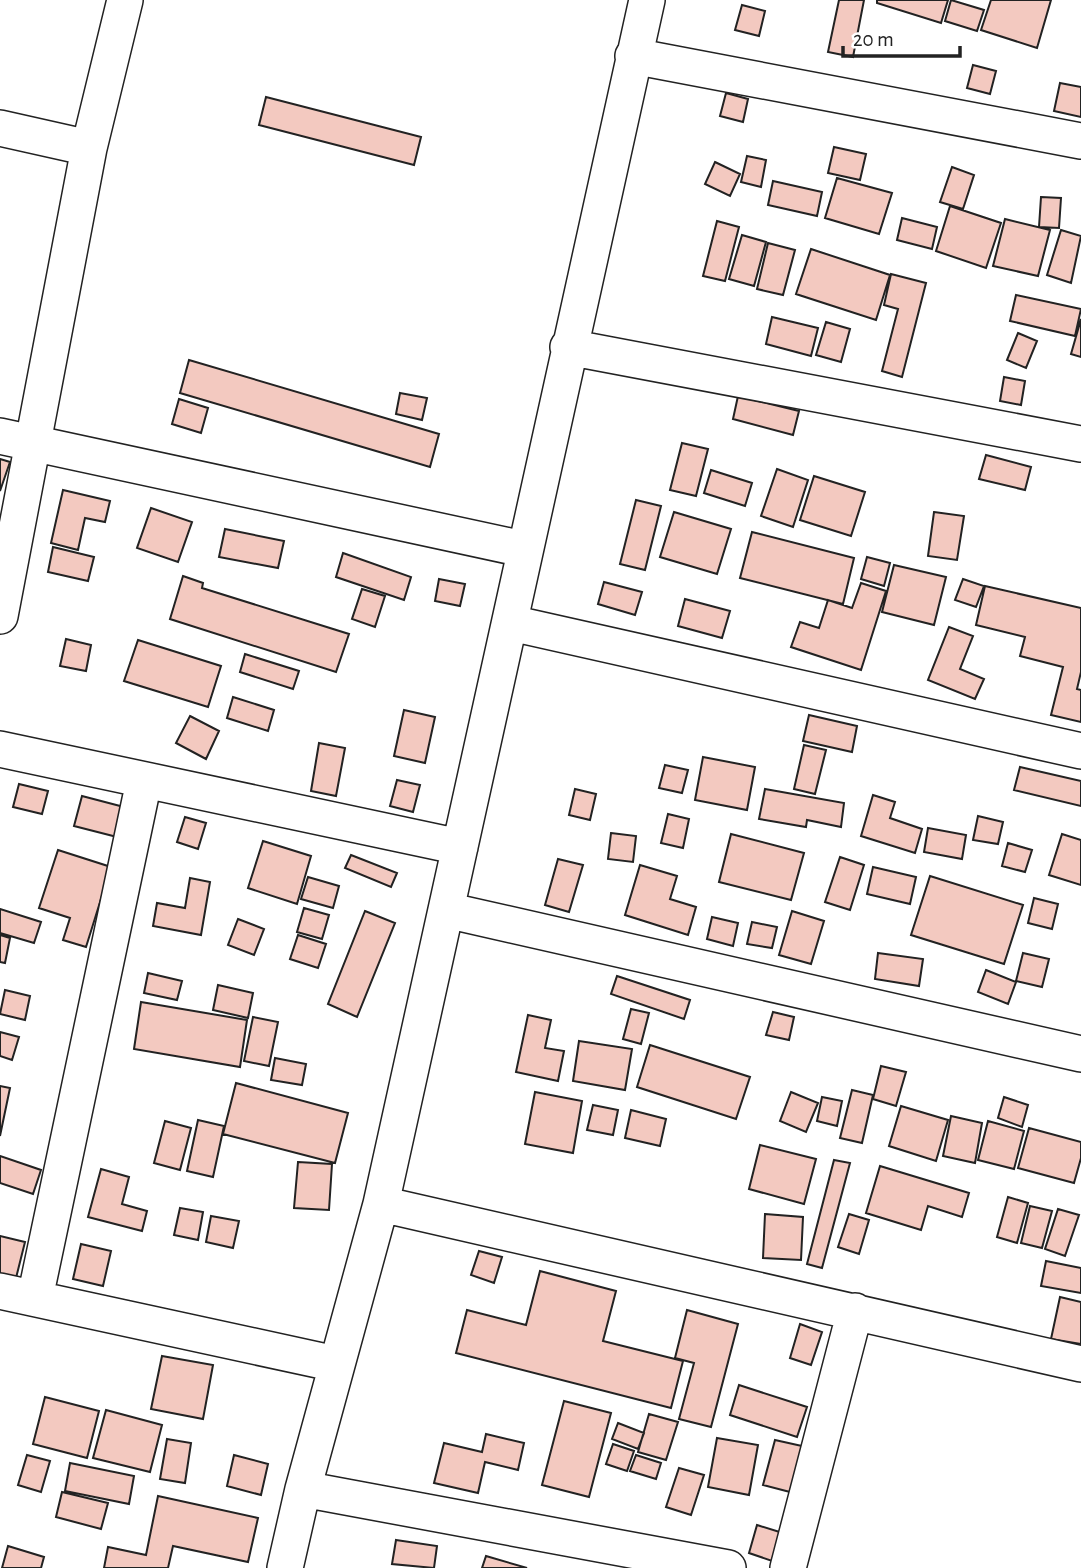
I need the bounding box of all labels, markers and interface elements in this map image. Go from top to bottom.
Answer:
scale bar [843,14,960,58]
text: 20 m [853,29,894,50]

